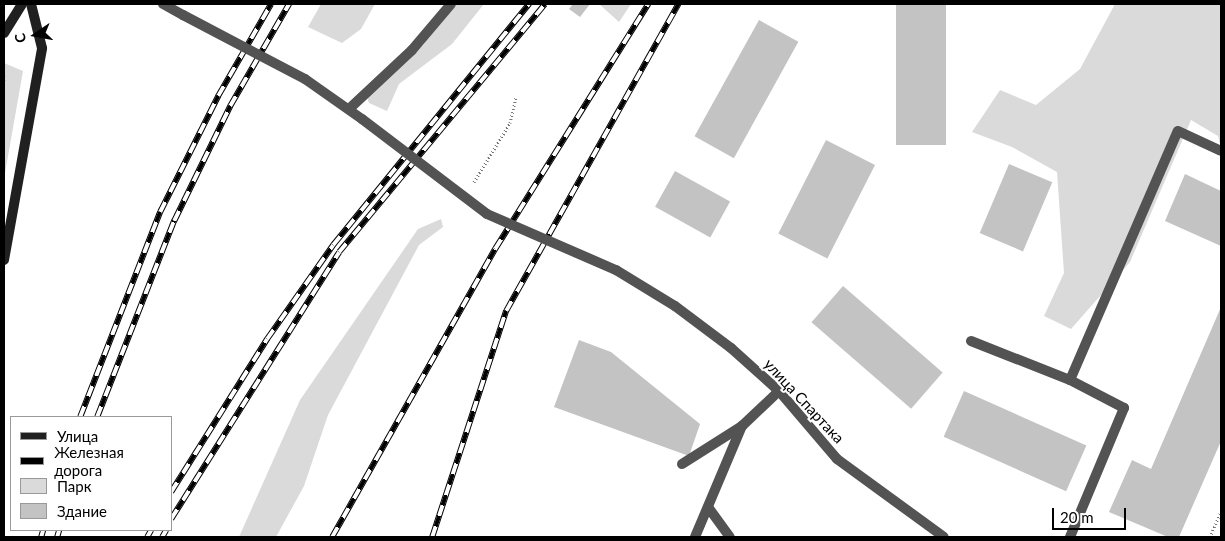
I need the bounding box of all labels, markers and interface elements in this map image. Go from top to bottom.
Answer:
north arrow [10,10,60,60]
text: С [11,32,29,45]
street label: улица Спартака [760,355,848,447]
legend [10,416,172,531]
text: Улица [57,427,98,445]
text: Железная дорога [54,443,124,479]
text: Парк [57,477,91,495]
scale bar [1055,498,1129,530]
text: Здание [57,502,107,520]
text: 20 m [1060,508,1094,526]

